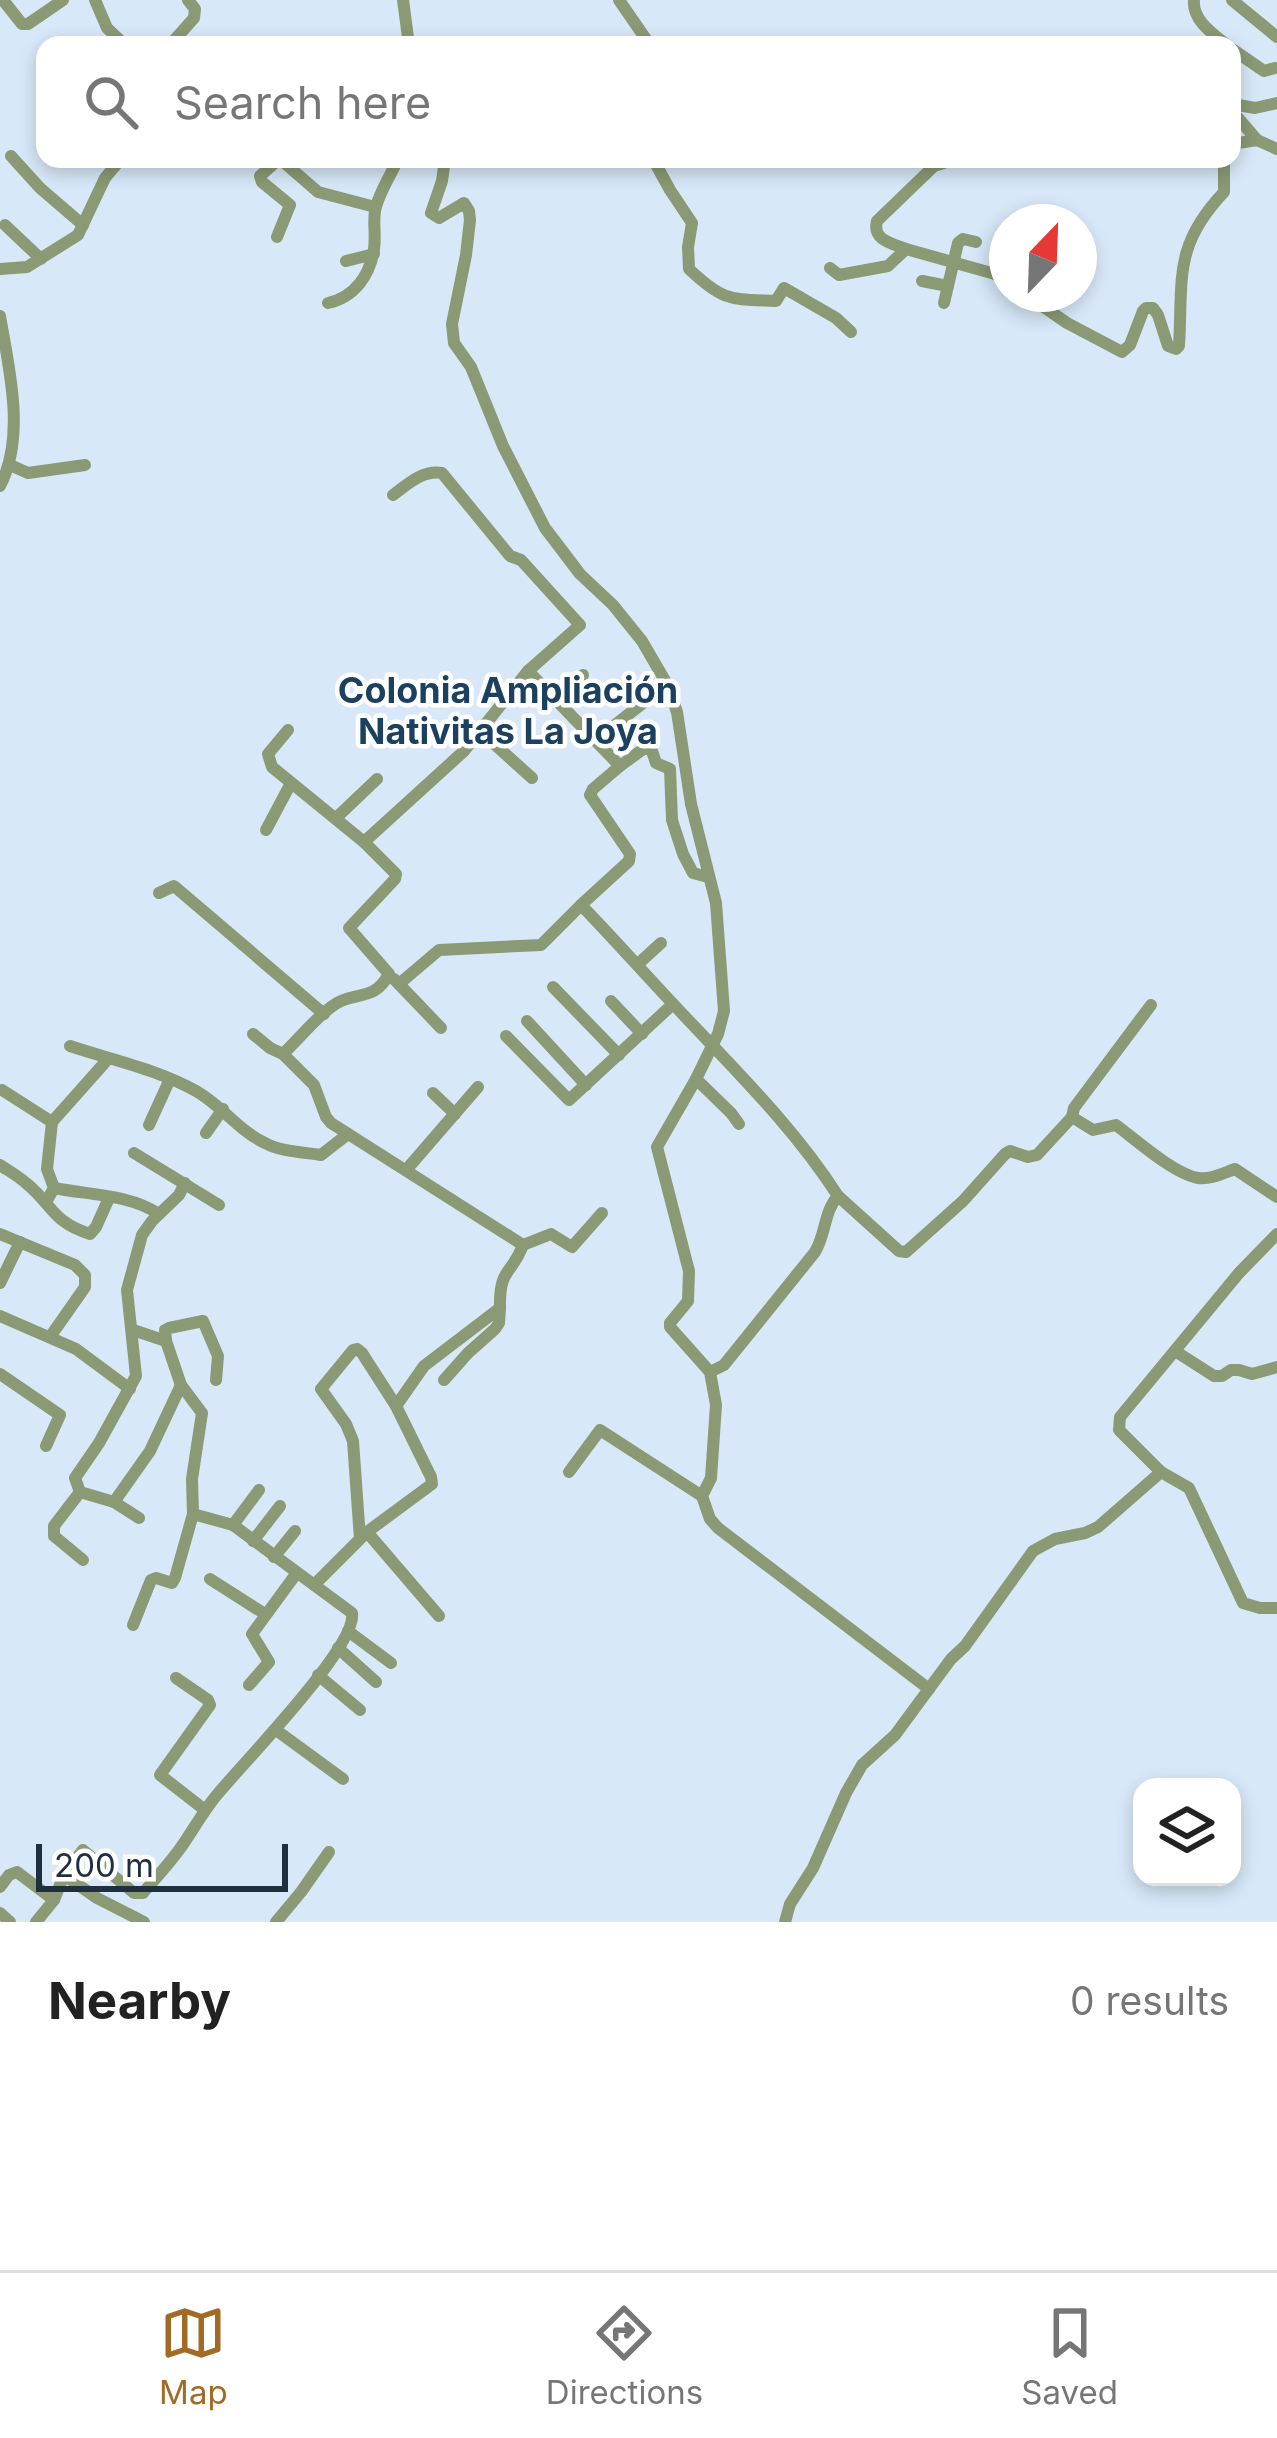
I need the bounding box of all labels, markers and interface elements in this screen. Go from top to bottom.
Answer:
search box [36,36,1241,168]
icon: search [78,69,144,135]
text: Search here [174,75,431,130]
north arrow [989,204,1097,312]
district label: Colonia Ampliación Nativitas La Joya [338,668,678,753]
map controls [1133,1778,1241,1886]
button: layers [1133,1778,1241,1886]
scale bar [36,1838,288,1891]
text: 200 m [54,1845,154,1885]
text: Nearby [48,1970,231,2031]
text: 0 results [1070,1977,1229,2024]
tab: Map [159,2300,228,2412]
tab: Directions [546,2300,703,2412]
tab: Saved [1021,2300,1118,2412]

